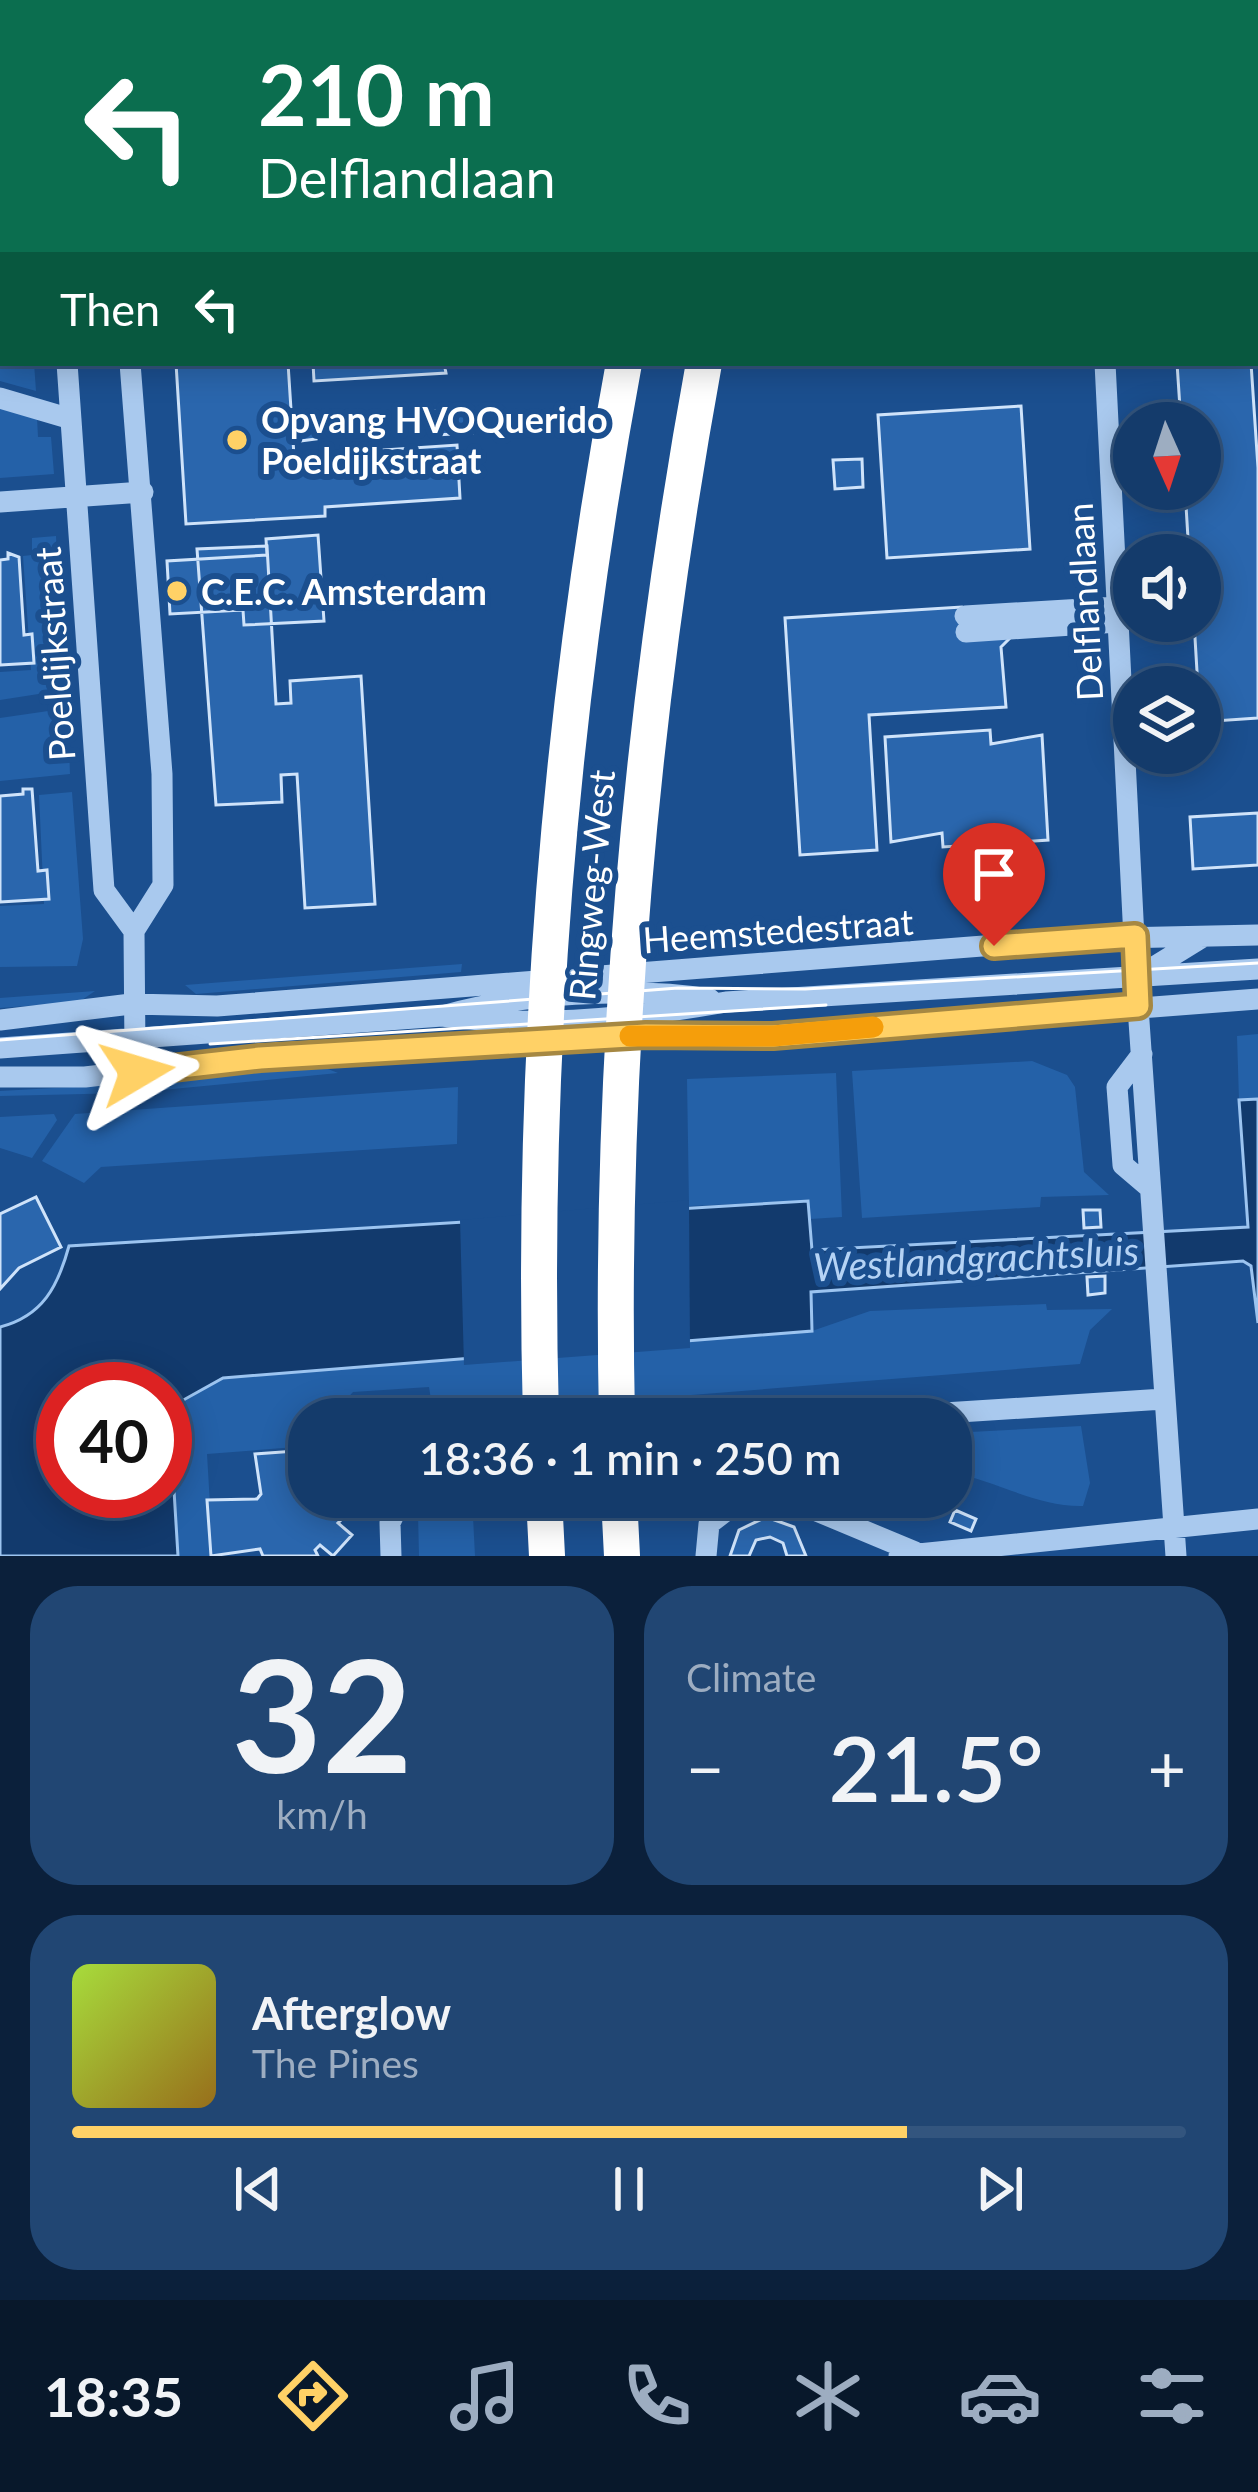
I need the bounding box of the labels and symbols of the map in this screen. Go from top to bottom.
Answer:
place label: Opvang HVOQuerido Poeldijkstraat [261,397,608,482]
north arrow [1113,402,1221,510]
marker: Opvang HVOQuerido Poeldijkstraat [224,427,250,453]
street label: Delflandlaan [1057,502,1111,702]
street label: Poeldijkstraat [25,546,83,762]
place label: C.E.C. Amsterdam [201,569,487,613]
marker: C.E.C. Amsterdam [164,578,190,604]
street label: Ringweg-West [559,768,623,1002]
pin [943,823,1045,946]
street label: Heemstedestraat [641,899,915,961]
position arrow [74,1009,200,1135]
water label: Westlandgrachtsluis [812,1227,1140,1289]
speed limit sign: 40 [36,1362,192,1518]

